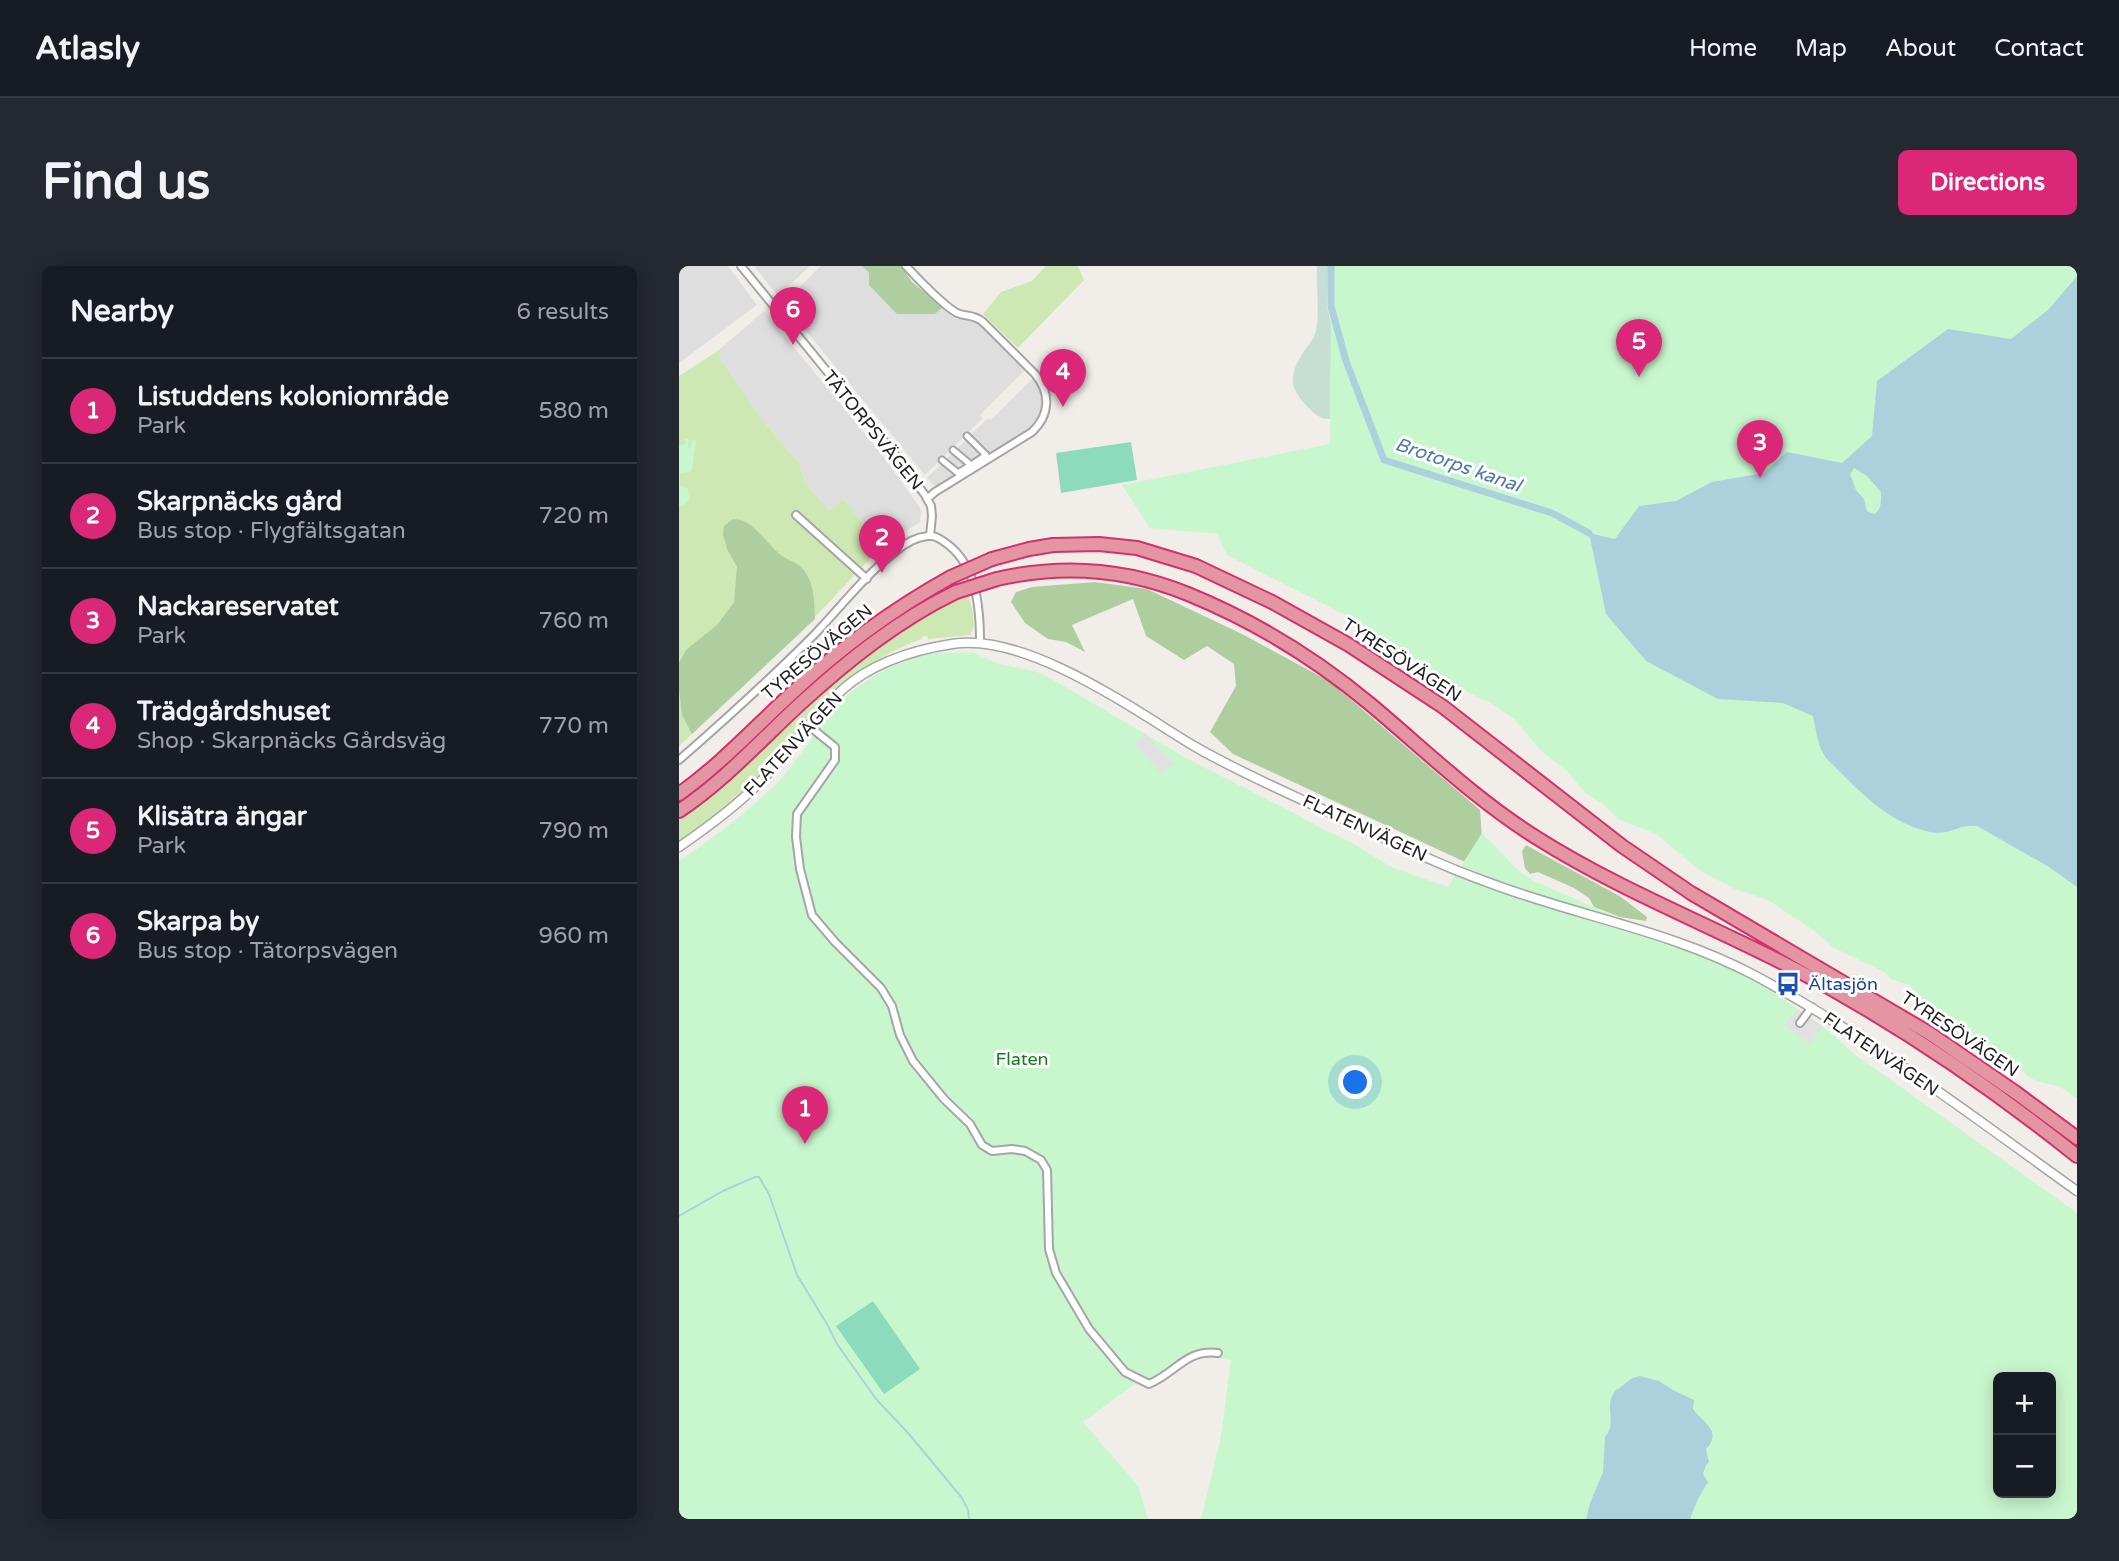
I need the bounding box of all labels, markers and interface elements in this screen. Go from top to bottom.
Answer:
text: Atlasly [35,29,140,68]
text: Home [1689,34,1757,63]
text: Map [1795,34,1847,63]
text: About [1885,34,1956,63]
text: Contact [1994,34,2084,63]
button: Directions [1898,150,2077,215]
text: Find us [42,153,210,212]
pin: 6 [770,287,816,345]
text: Nearby [70,293,174,330]
text: 6 results [516,298,609,326]
pin: 5 [1616,319,1662,377]
pin: 4 [1040,349,1086,407]
street label: TÄTORPSVÄGEN [818,366,928,494]
text: Listuddens koloniområde [137,381,449,412]
text: 1 [86,397,100,425]
text: 580 m [539,397,609,425]
text: Park [137,412,186,440]
pin: 3 [1737,420,1783,478]
water label: Brotorps kanal [1392,433,1526,498]
text: Skarpnäcks gård [137,486,342,517]
text: 2 [86,502,100,530]
text: 720 m [539,502,609,530]
pin: 2 [859,515,905,573]
text: Bus stop · Flygfältsgatan [137,517,406,545]
text: Nackareservatet [137,591,339,622]
street label: TYRESÖVÄGEN [757,599,877,705]
text: 3 [86,607,100,635]
text: 760 m [539,607,609,635]
street label: TYRESÖVÄGEN [1338,613,1466,707]
text: Park [137,622,186,650]
street label: FLATENVÄGEN [739,687,847,801]
text: Trädgårdshuset [137,696,330,727]
text: 4 [86,712,100,740]
text: 770 m [539,712,609,740]
text: Shop · Skarpnäcks Gårdsväg [137,727,446,755]
street label: FLATENVÄGEN [1299,790,1431,866]
text: Klisätra ängar [137,801,307,832]
text: 5 [86,817,100,845]
text: 790 m [539,817,609,845]
text: Park [137,832,186,860]
text: Skarpa by [137,906,259,937]
text: 6 [86,922,100,950]
text: 960 m [539,922,609,950]
text: Bus stop · Tätorpsvägen [137,937,398,965]
bus stop icon: Ältasjön [1774,970,1802,998]
place label: Ältasjön [1808,973,1878,995]
street label: TYRESÖVÄGEN [1897,986,2023,1082]
street label: FLATENVÄGEN [1819,1007,1943,1101]
park label: Flaten [995,1048,1049,1070]
your location [1338,1065,1372,1099]
pin: 1 [782,1086,828,1144]
map controls [1993,1372,2056,1498]
button: + [1993,1372,2056,1435]
button: − [1993,1435,2056,1498]

